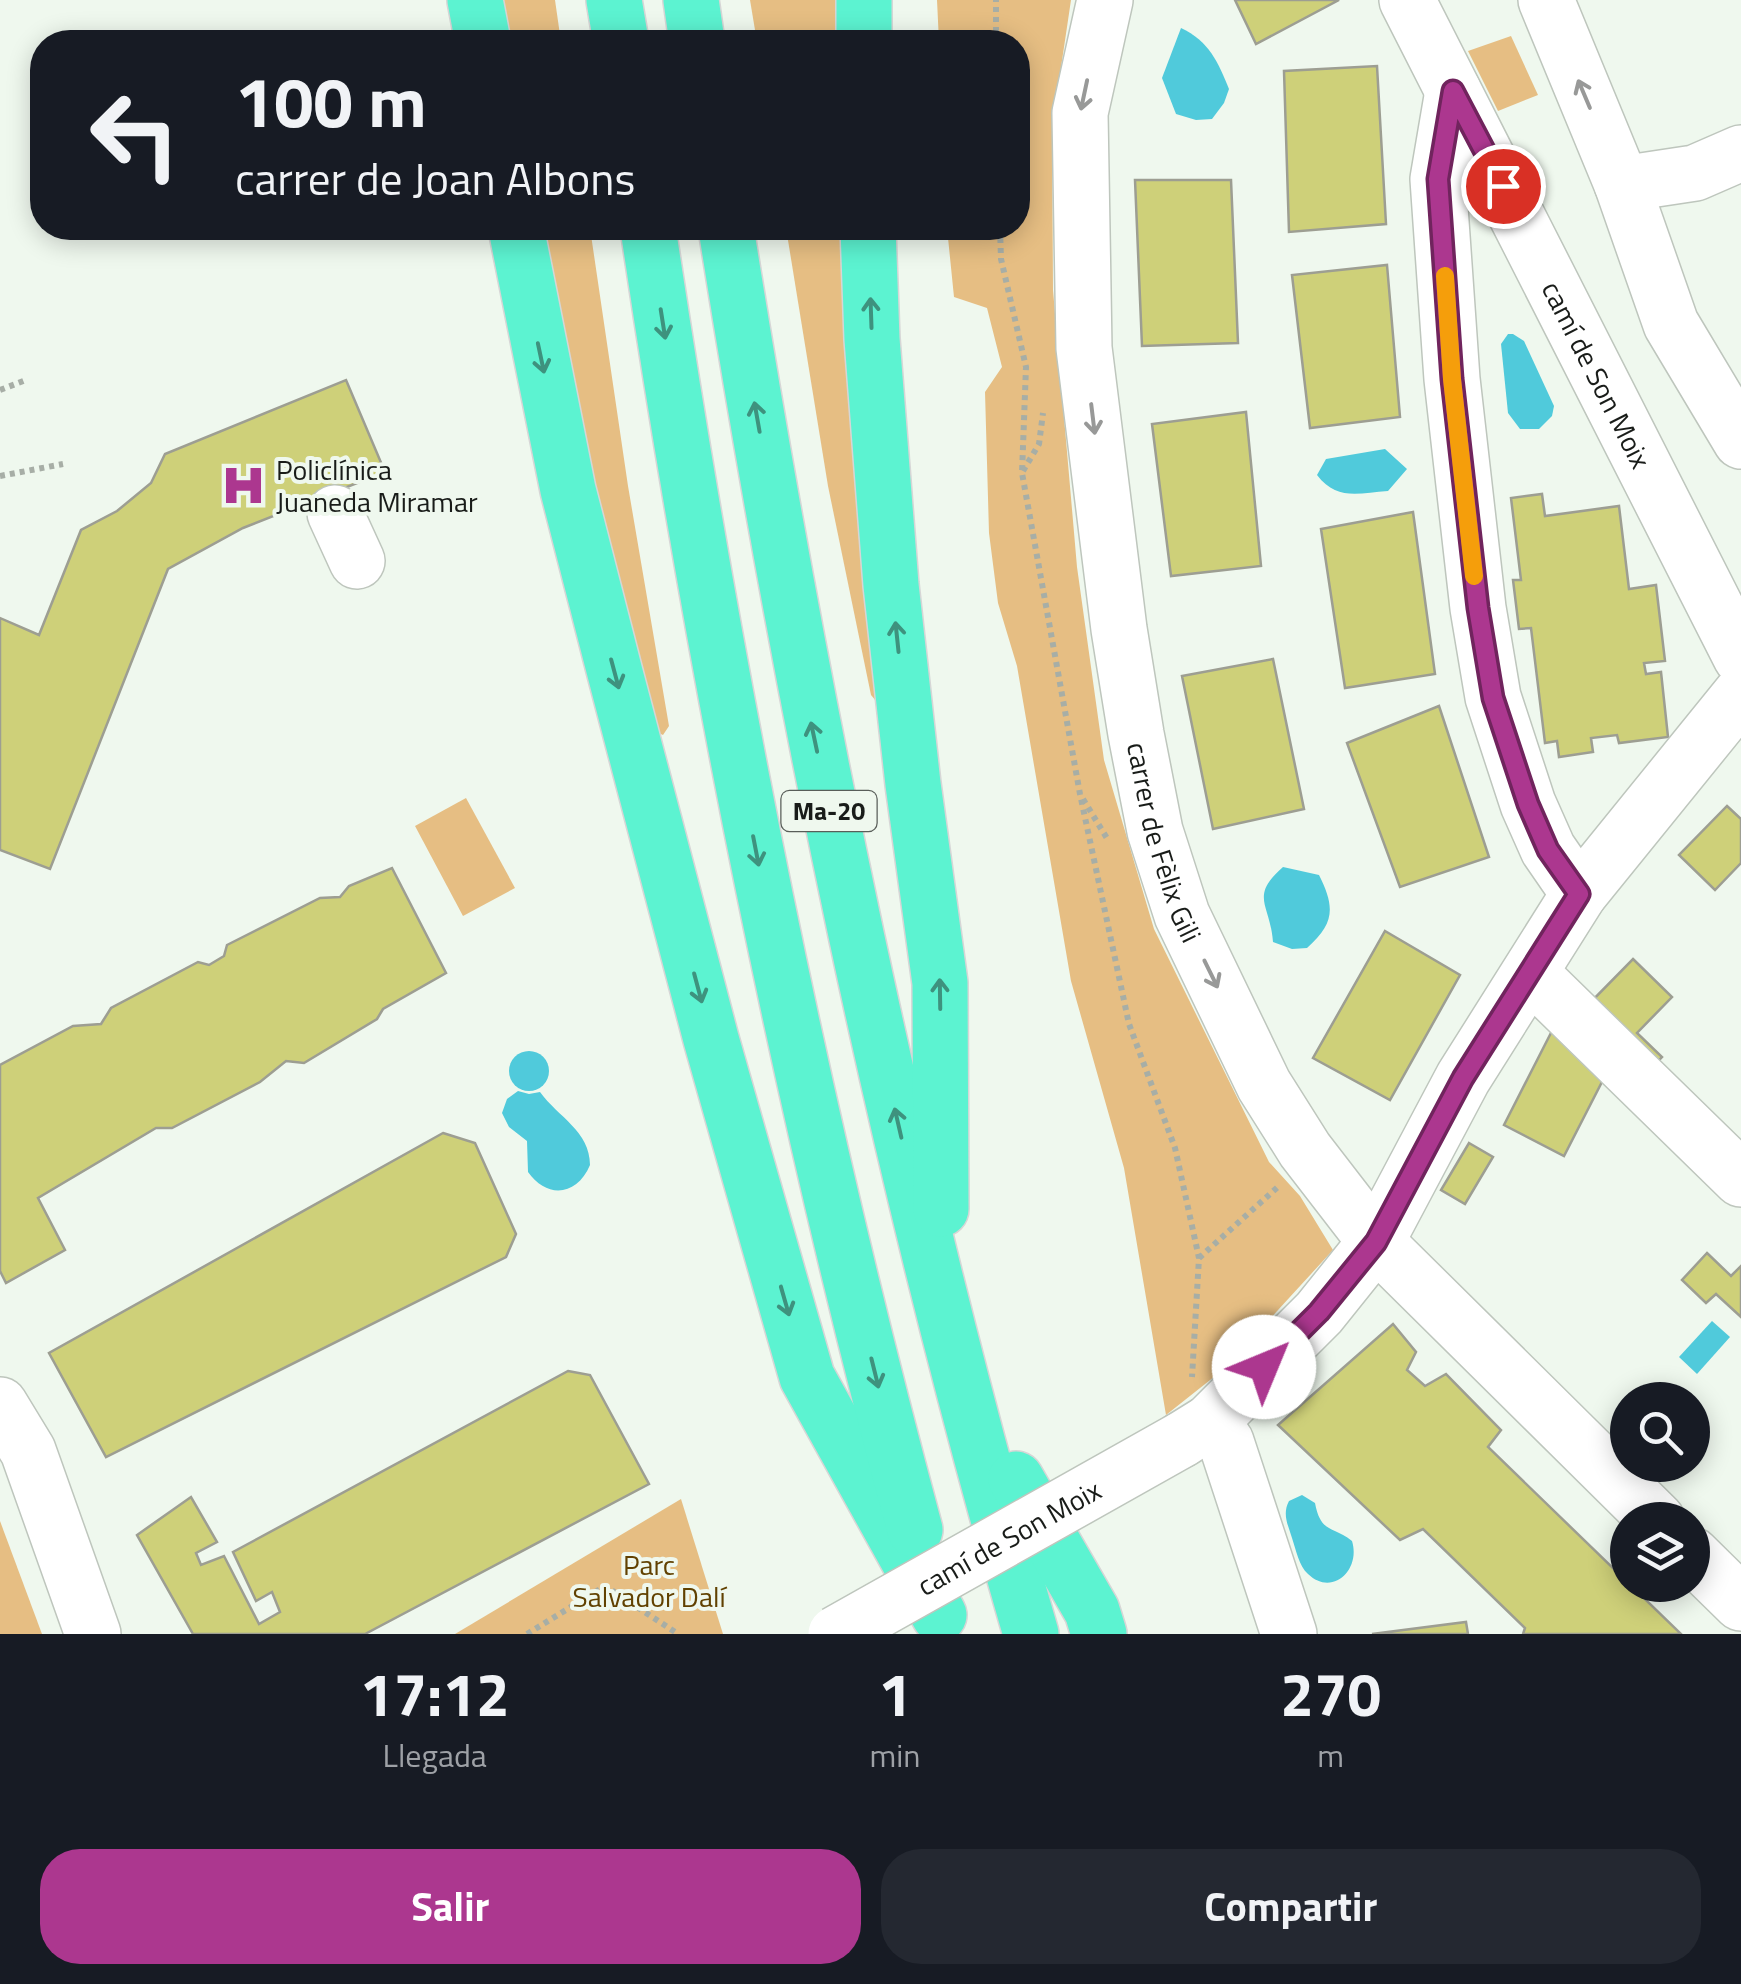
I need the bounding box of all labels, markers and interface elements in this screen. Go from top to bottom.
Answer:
text: 100 m [235,48,427,154]
icon: left [70,70,200,200]
one-way arrow [1073,78,1092,110]
one-way arrow [1574,79,1592,110]
text: carrer de Joan Albons [235,144,635,212]
pin [1461,144,1546,229]
icon: arrive [1476,159,1531,214]
street label: camí de Son Moix [1532,273,1663,476]
one-way arrow [861,298,880,330]
one-way arrow [654,307,673,340]
one-way arrow [533,341,552,373]
one-way arrow [747,401,766,434]
one-way arrow [1084,403,1103,435]
place label: Policlínica Juaneda Miramar [276,448,478,523]
hospital icon: Policlínica Juaneda Miramar [219,461,267,509]
one-way arrow [887,622,906,654]
one-way arrow [607,658,626,689]
one-way arrow [803,722,822,754]
street label: carrer de Fèlix Gili [1117,738,1213,949]
road number: Ma-20 [782,791,876,831]
one-way arrow [747,834,766,866]
one-way arrow [1202,958,1221,988]
one-way arrow [690,971,708,1003]
one-way arrow [931,979,950,1011]
one-way arrow [888,1108,906,1140]
one-way arrow [777,1285,795,1316]
position arrow [1212,1315,1316,1419]
one-way arrow [866,1357,885,1388]
map controls [1610,1382,1710,1602]
button: search [1610,1382,1710,1482]
street label: camí de Son Moix [909,1468,1109,1606]
button: layers [1610,1502,1710,1602]
park label: Parc Salvador Dalí [572,1543,727,1618]
text: 17:12 [360,1648,510,1739]
text: 1 [878,1648,912,1739]
text: 270 [1280,1648,1381,1739]
text: Llegada [383,1731,487,1779]
text: min [869,1731,920,1779]
text: m [1317,1731,1344,1779]
button: Salir [40,1849,861,1964]
button: Compartir [881,1849,1701,1964]

